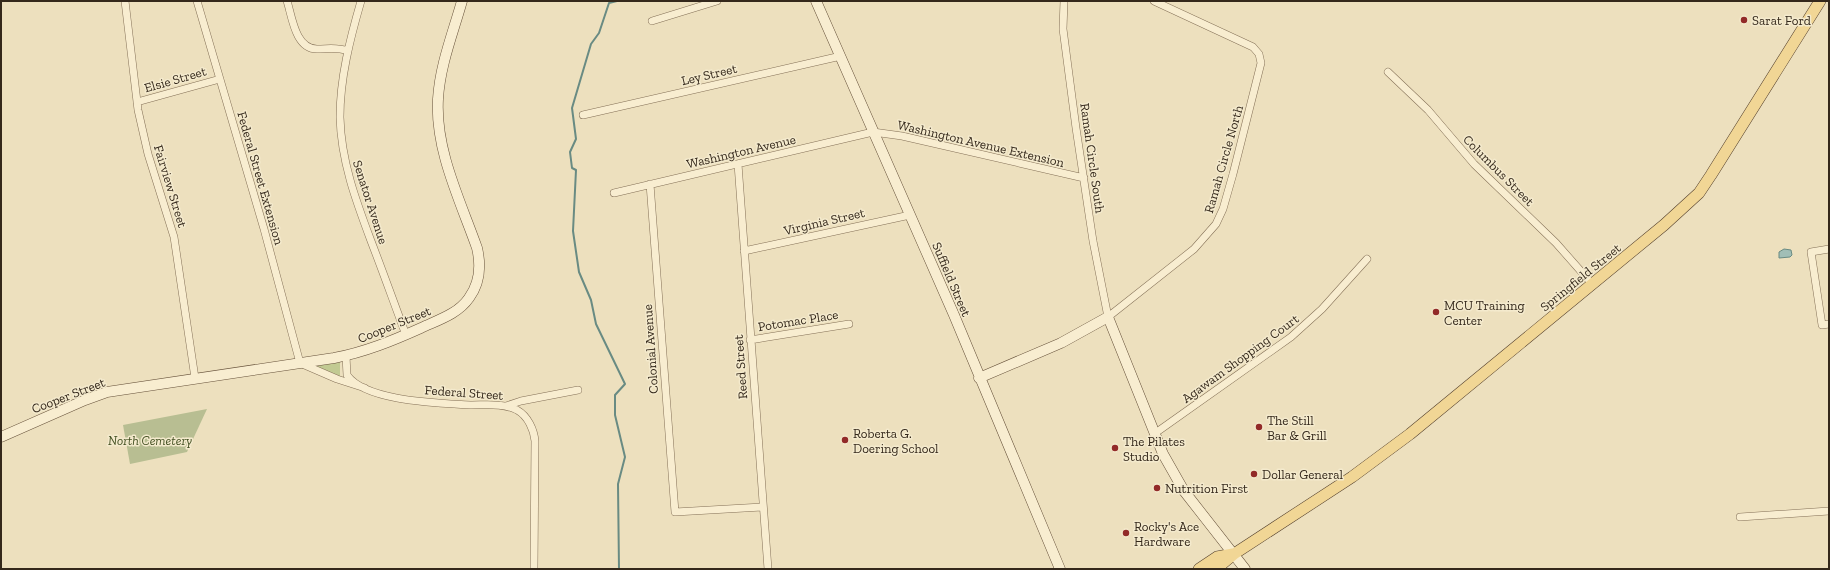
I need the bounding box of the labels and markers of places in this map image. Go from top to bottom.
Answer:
place label: Sarat Ford [1752,13,1811,28]
marker: Sarat Ford [1739,15,1749,25]
place label: MCU Training Center [1444,298,1525,328]
marker: MCU Training Center [1431,307,1441,317]
place label: The Still Bar & Grill [1267,413,1327,443]
marker: The Still Bar & Grill [1254,422,1264,432]
place label: Roberta G. Doering School [853,426,939,456]
place label: The Pilates Studio [1123,434,1185,464]
marker: Roberta G. Doering School [840,435,850,445]
marker: The Pilates Studio [1110,443,1120,453]
place label: Dollar General [1262,467,1344,482]
marker: Dollar General [1249,469,1259,479]
place label: Nutrition First [1165,481,1248,496]
marker: Nutrition First [1152,483,1162,493]
place label: Rocky's Ace Hardware [1134,519,1199,549]
marker: Rocky's Ace Hardware [1121,528,1131,538]

